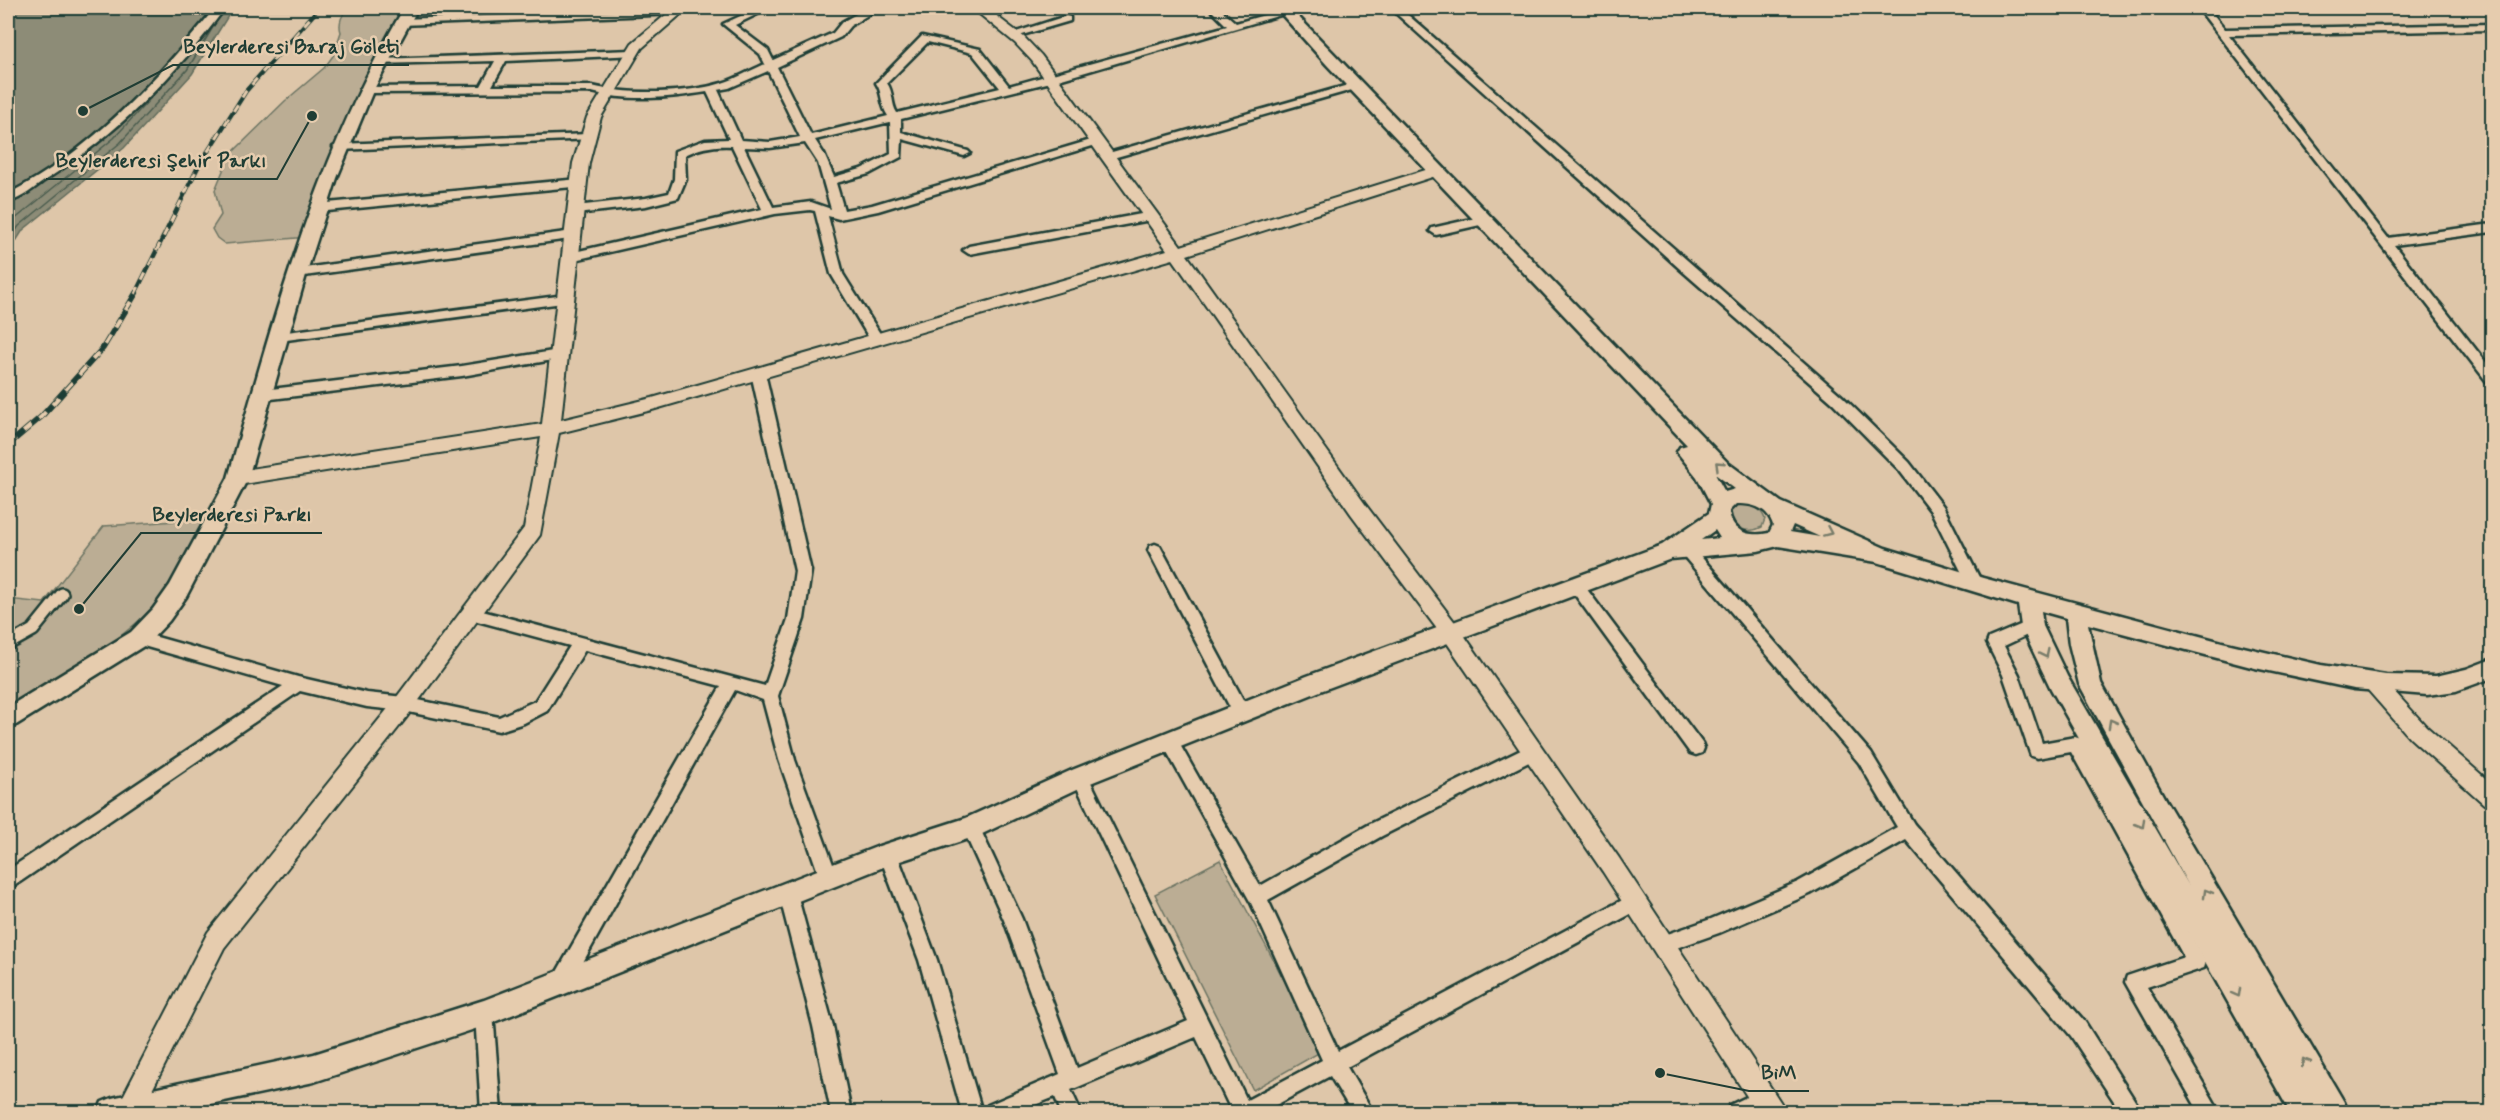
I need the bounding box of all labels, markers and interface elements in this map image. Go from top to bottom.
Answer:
callout: Beylerderesi Baraj Göleti [173,27,409,65]
text: Beylerderesi Baraj Göleti [183,34,399,61]
callout: Beylerderesi Şehir Parkı [46,141,277,179]
text: Beylerderesi Şehir Parkı [55,148,267,175]
one-way arrow [1715,462,1726,473]
callout: Beylerderesi Parkı [141,495,322,533]
text: Beylerderesi Parkı [152,502,312,529]
one-way arrow [1822,524,1833,536]
one-way arrow [2038,647,2050,658]
one-way arrow [2107,719,2119,729]
one-way arrow [2133,818,2145,828]
one-way arrow [2203,889,2214,899]
one-way arrow [2230,987,2242,997]
callout: BiM [1749,1053,1809,1091]
one-way arrow [2300,1058,2312,1068]
text: BiM [1761,1060,1797,1087]

